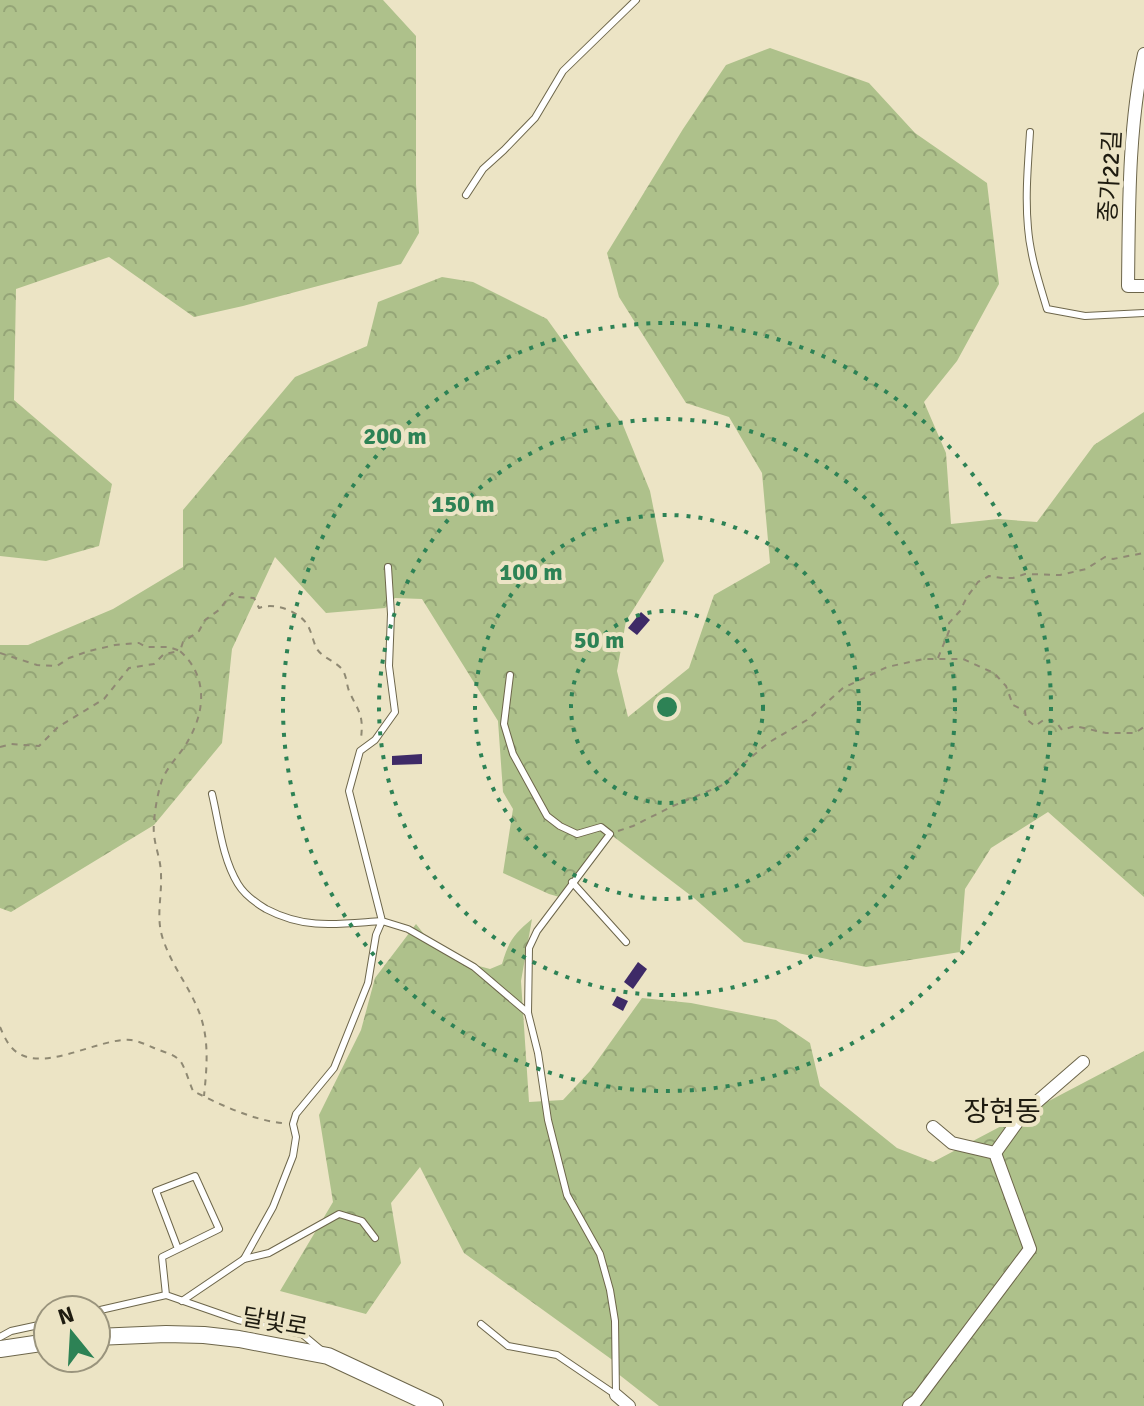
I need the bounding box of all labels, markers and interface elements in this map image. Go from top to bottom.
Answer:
street label: 종가22길 [1093,129,1127,223]
text: 200 m [363,421,427,451]
text: 150 m [431,489,495,519]
text: 100 m [499,557,563,587]
text: 50 m [574,625,624,655]
centre of rings [653,693,681,721]
district label: 장현동 [963,1095,1041,1129]
north arrow [32,1294,112,1374]
text: N [55,1300,77,1331]
street label: 달빛로 [240,1301,310,1343]

